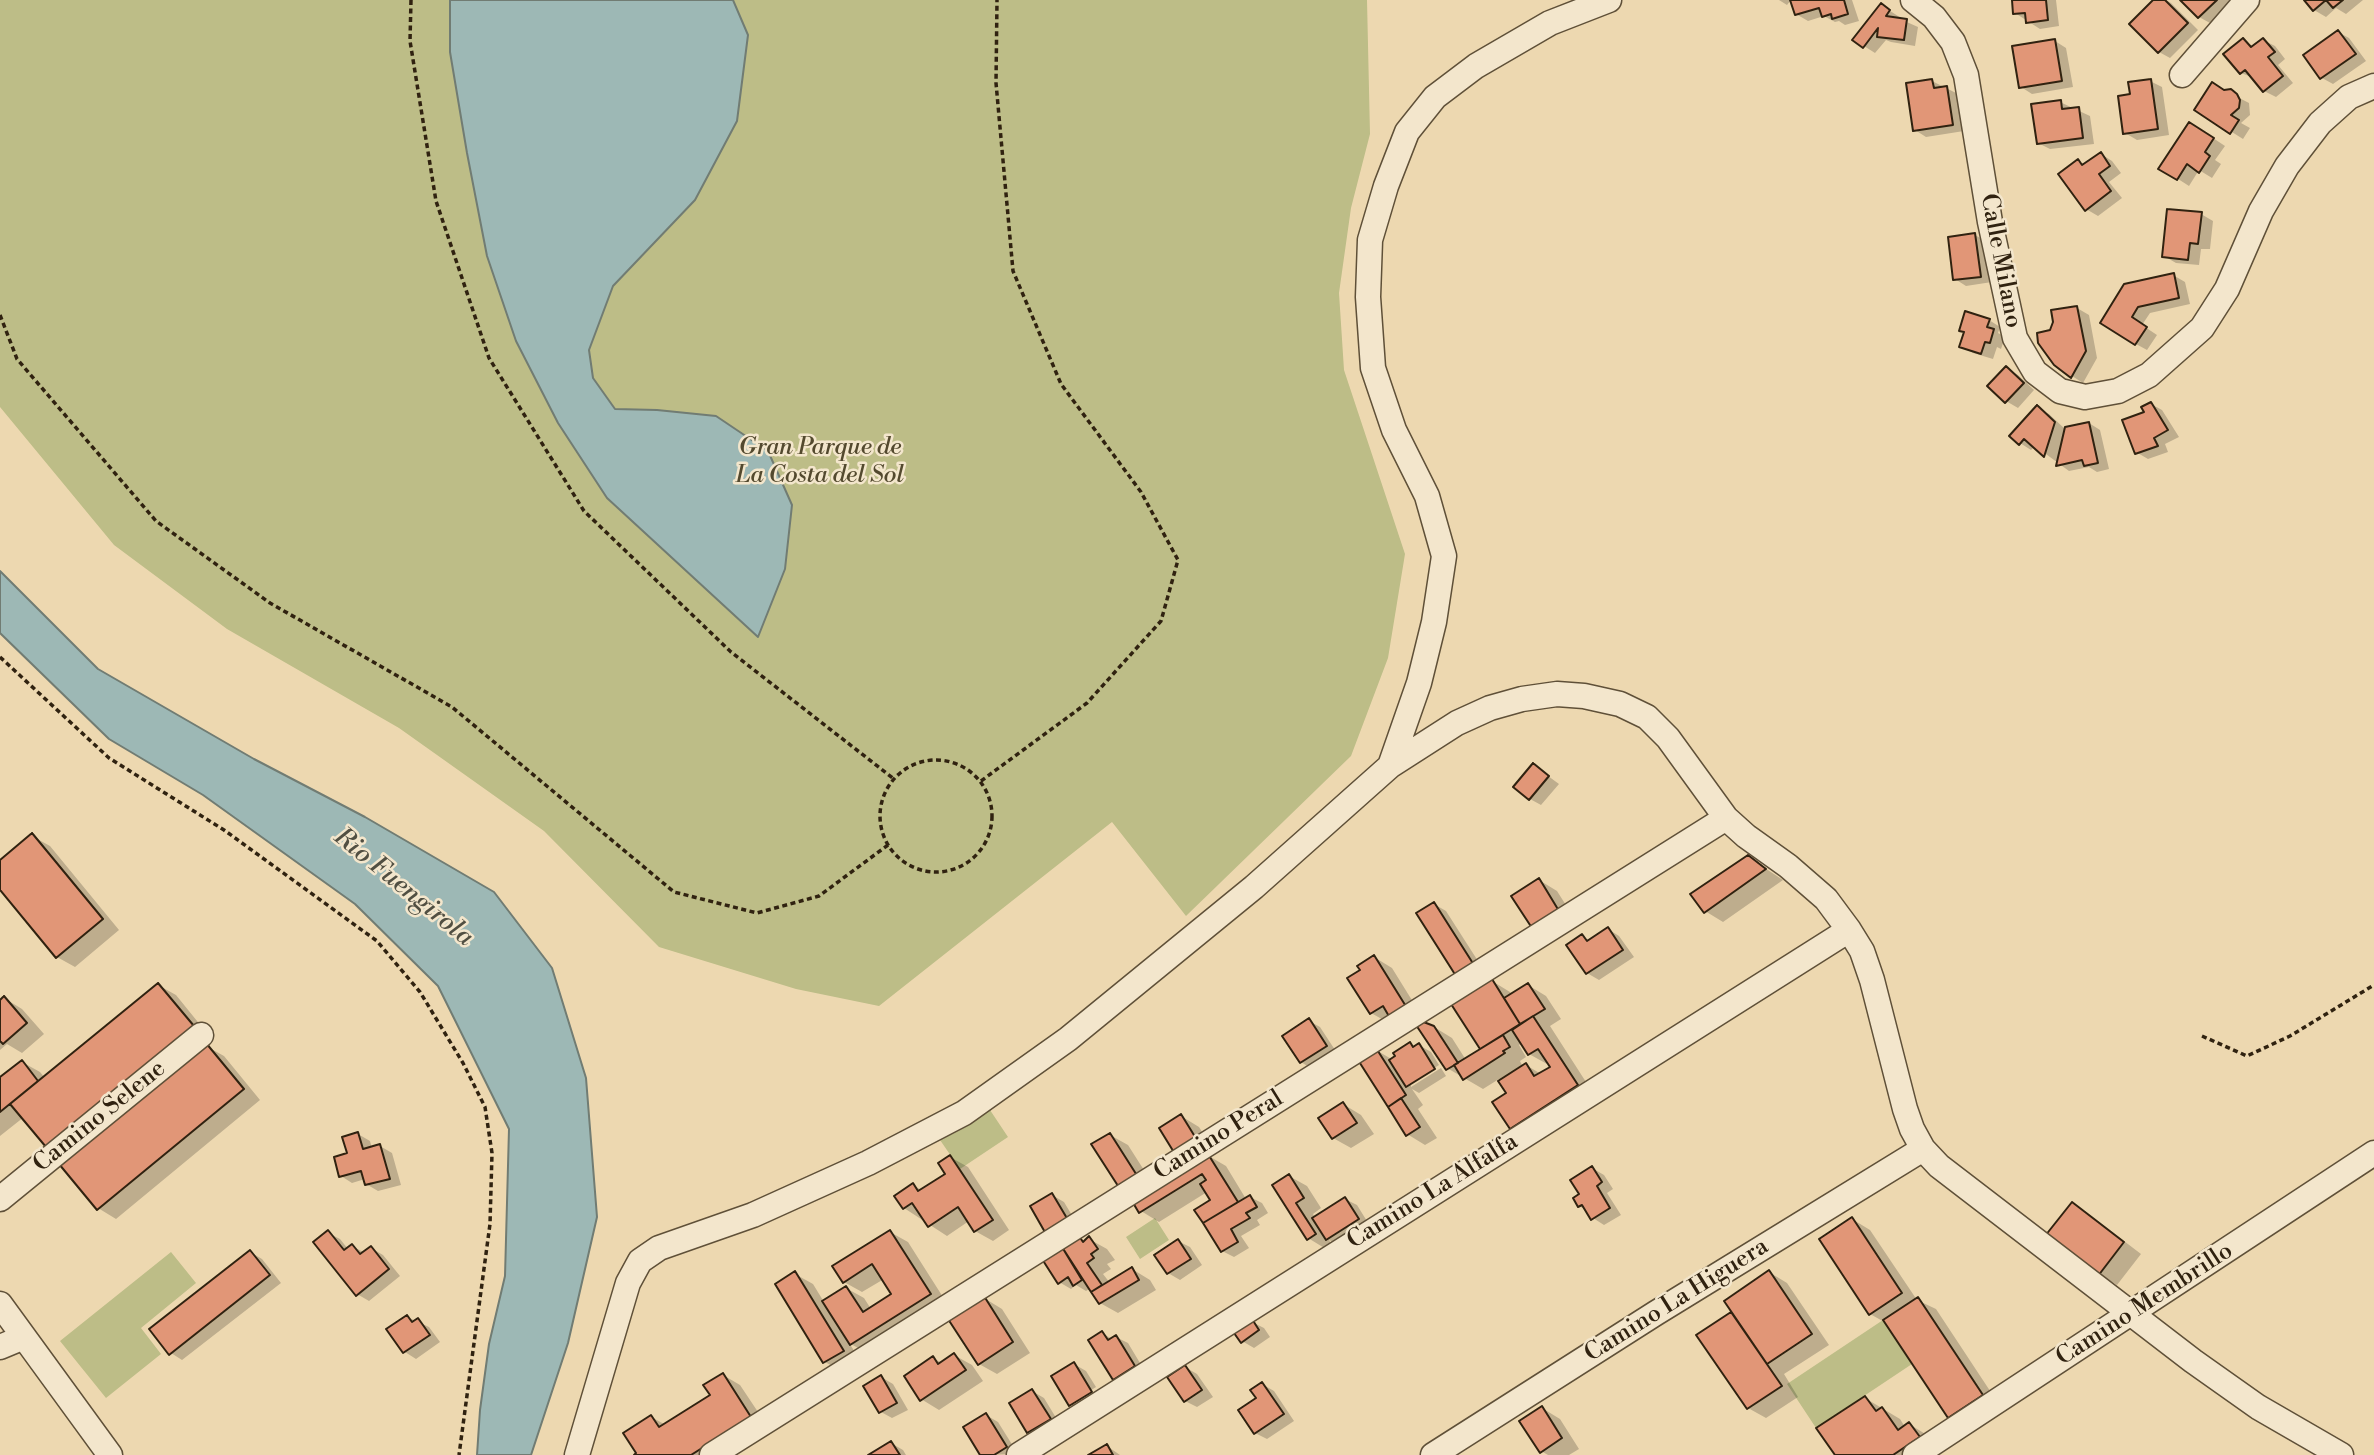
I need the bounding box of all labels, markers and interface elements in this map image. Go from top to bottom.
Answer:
street label: Calle Milano [1973,191,2027,331]
park label: Gran Parque de La Costa del Sol [736,434,904,490]
water label: Rio Fuengirola [327,822,479,954]
street label: Camino Selene [28,1055,172,1179]
street label: Camino Peral [1149,1085,1289,1187]
street label: Camino La Alfalfa [1342,1128,1524,1256]
street label: Camino La Higuera [1580,1233,1774,1369]
street label: Camino Membrillo [2051,1237,2239,1373]

